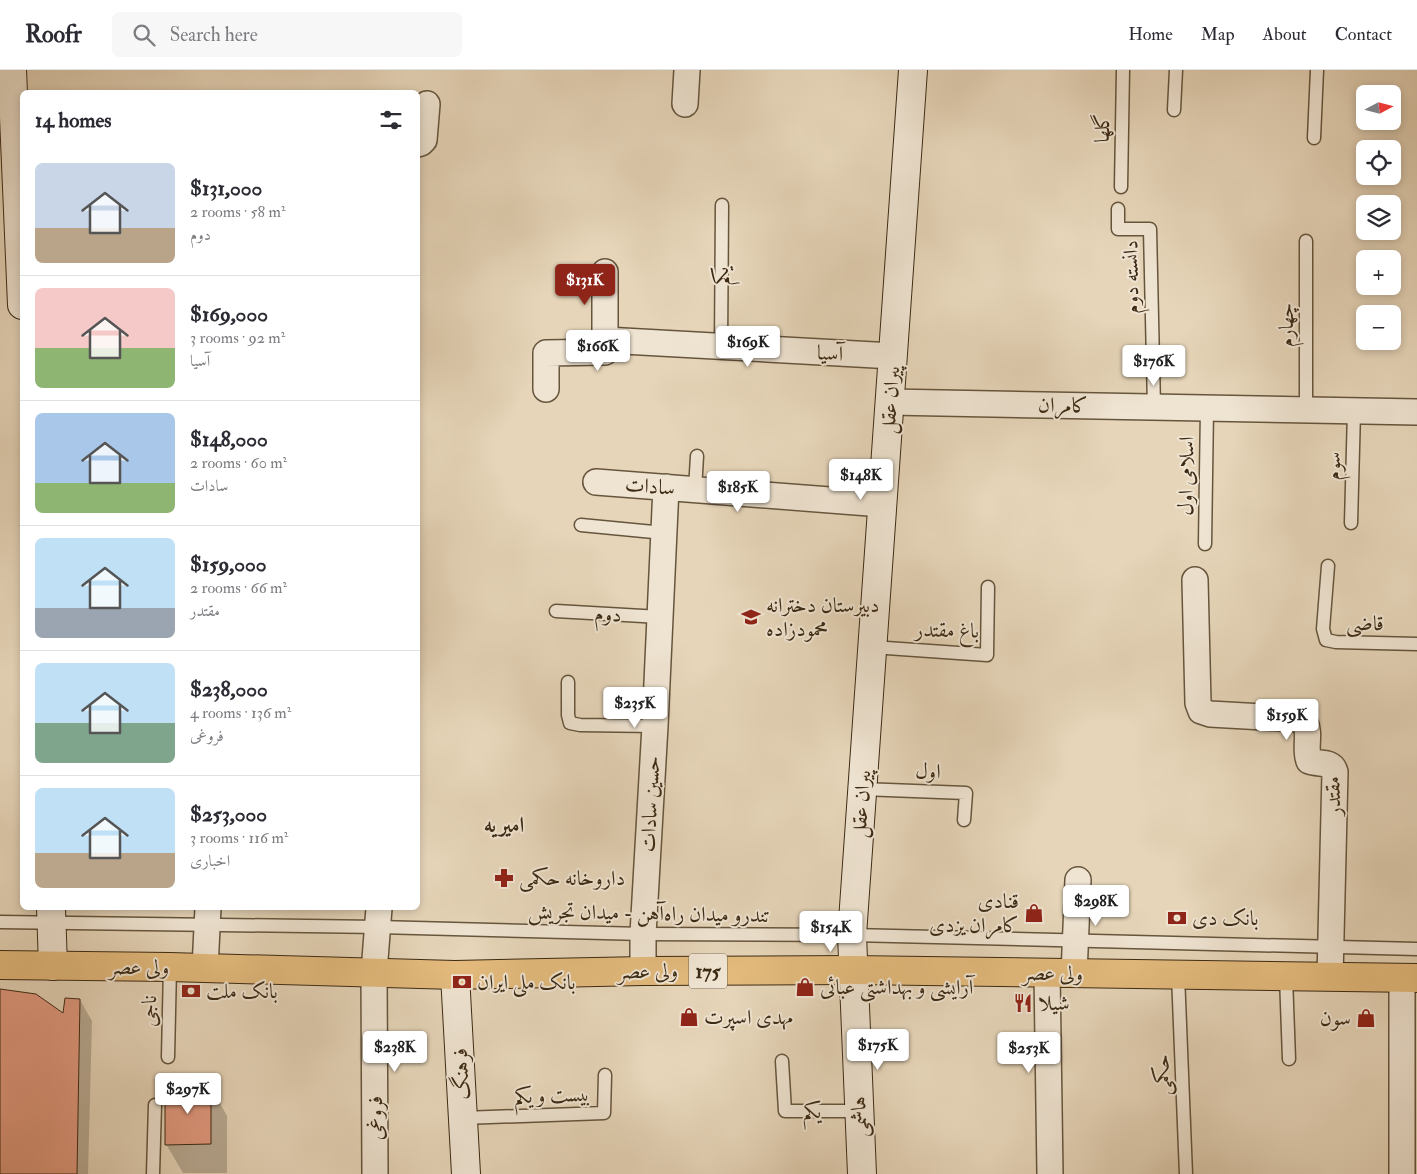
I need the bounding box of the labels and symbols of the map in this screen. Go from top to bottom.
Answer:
north arrow [1356,85,1401,130]
street label: گلها [1089,113,1116,143]
street label: دانسته دوم [1117,240,1150,314]
pin: $131K [550,264,620,306]
street label: یکم [708,266,741,285]
street label: چهارم [1273,303,1304,347]
pin: $169K [713,326,783,368]
pin: $166K [563,330,633,372]
street label: آسیا [816,339,846,368]
pin: $176K [1119,344,1189,387]
street label: پیران عقل [875,364,907,435]
street label: کامران [1038,392,1088,420]
street label: اسلامی اول [1172,436,1201,516]
street label: سوم [1320,451,1351,481]
pin: $148K [826,458,896,501]
pin: $185K [703,470,773,513]
street label: سادات [624,471,676,502]
place label: دبیرستان دخترانه محمودزاده [766,592,879,643]
street label: دوم [593,600,622,633]
school or university icon: دبیرستان دخترانه محمودزاده [740,606,762,628]
street label: قاضی [1346,610,1384,638]
street label: باغ مقتدر [913,616,979,649]
pin: $235K [600,686,670,729]
pin: $159K [1252,698,1322,741]
street label: حسین سادات [634,755,666,853]
street label: اول [915,758,941,785]
street label: پیران عقل [846,768,878,839]
street label: مقتدر [1319,776,1348,818]
district label: امیریه [484,811,524,839]
place label: داروخانه حکمی [519,865,625,892]
pharmacy icon: داروخانه حکمی [493,867,515,889]
pin: $298K [1061,884,1131,927]
place label: قنادی کامران یزدی [929,888,1019,940]
street label: تندرو میدان راه‌آهن - میدان تجریش [528,898,770,929]
shop icon: قنادی کامران یزدی [1023,902,1045,924]
place label: بانک دی [1192,905,1258,932]
bank icon: بانک دی [1166,907,1188,929]
pin: $154K [796,910,866,953]
street label: ولی عصر [107,954,169,981]
road number: 175 [689,954,727,988]
street label: ولی عصر [616,957,678,986]
street label: ولی عصر [1021,959,1083,988]
place label: بانک ملی ایران [477,969,576,998]
bank icon: بانک ملی ایران [451,971,473,993]
place label: آرایشی و بهداشتی عبائی [820,974,976,1002]
shop icon: آرایشی و بهداشتی عبائی [794,976,816,998]
place label: بانک ملت [206,978,278,1005]
bank icon: بانک ملت [180,980,202,1002]
place label: شیلا [1038,990,1070,1017]
restaurant icon: شیلا [1012,992,1034,1014]
street label: ناجی [136,995,163,1027]
place label: مهدی اسپرت [704,1004,793,1031]
place label: سون [1320,1005,1351,1032]
shop icon: مهدی اسپرت [678,1006,700,1028]
shop icon: سون [1355,1007,1377,1029]
pin: $175K [843,1028,913,1071]
pin: $238K [360,1030,430,1073]
pin: $253K [994,1032,1064,1074]
street label: فرهنگ [447,1047,476,1101]
street label: حکمی [1148,1054,1177,1096]
pin: $297K [153,1072,223,1115]
street label: بیست و یکم [513,1081,591,1116]
street label: فروغی [362,1096,389,1140]
street label: هاشمی [845,1096,874,1138]
street label: یکم [803,1098,822,1131]

